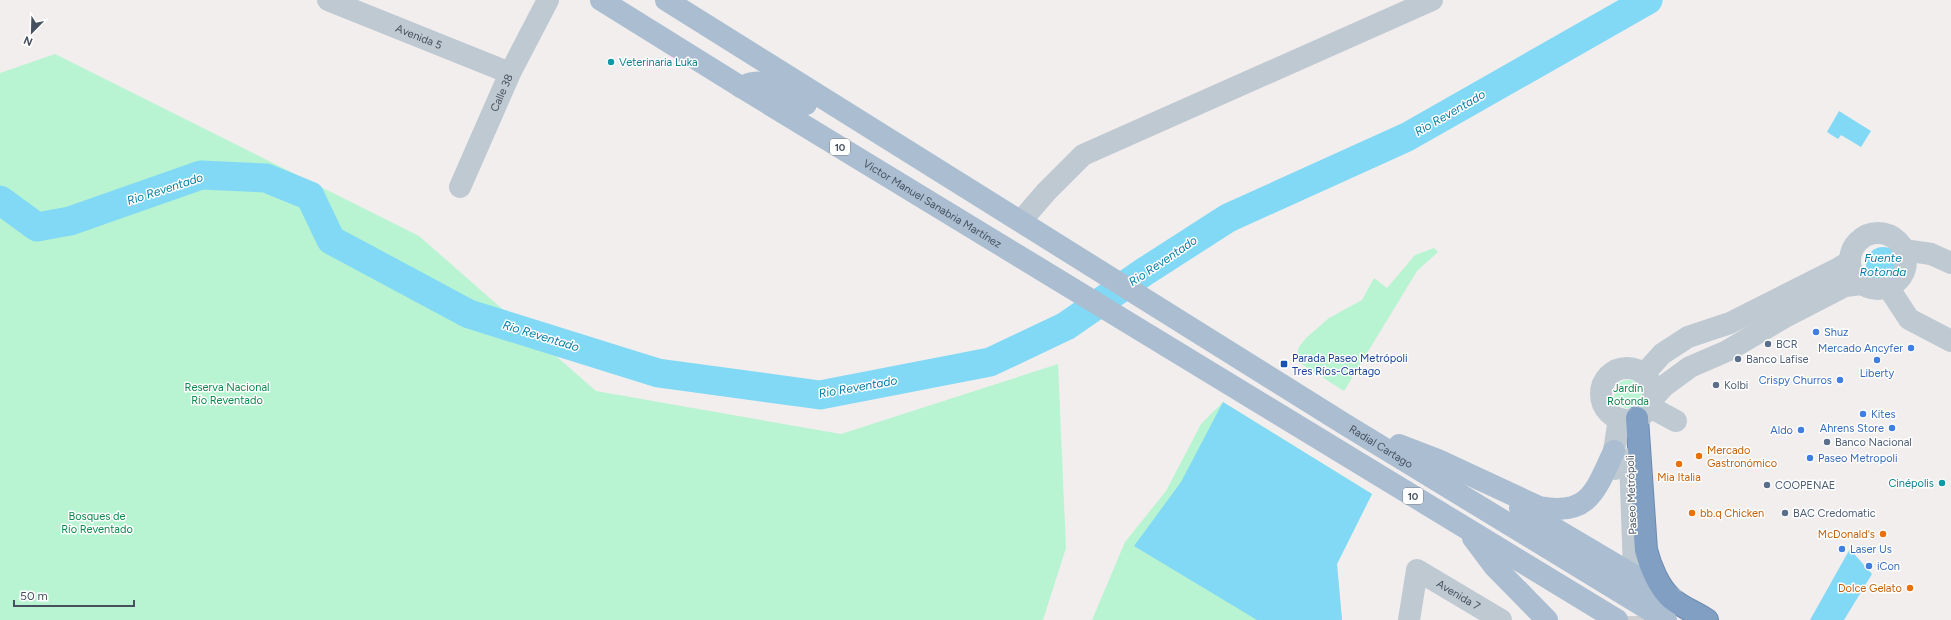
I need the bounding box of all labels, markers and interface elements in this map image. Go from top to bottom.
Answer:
north arrow [12,12,52,52]
street label: Avenida 5 [394,22,444,52]
text: N [22,33,35,48]
place label: Veterinaria Luka [619,56,698,69]
marker: Veterinaria Luka [606,57,616,67]
street label: Calle 38 [488,72,516,114]
water label: Rio Reventado [1412,87,1488,139]
road number: 10 [830,139,850,155]
street label: Victor Manuel Sanabria Martínez [861,157,1004,251]
water label: Rio Reventado [125,170,205,208]
water label: Rio Reventado [1126,233,1200,289]
water label: Fuente Rotonda [1860,251,1906,279]
water label: Rio Reventado [501,318,581,354]
place label: Shuz [1824,326,1848,339]
marker: Shuz [1811,327,1821,337]
place label: BCR [1776,338,1798,351]
marker: BCR [1763,339,1773,349]
place label: Mercado Ancyfer [1818,342,1903,355]
marker: Mercado Ancyfer [1906,343,1916,353]
place label: Parada Paseo Metrópoli Tres Ríos-Cartago [1292,352,1408,378]
place label: Banco Lafise [1746,353,1809,366]
marker: Banco Lafise [1733,354,1743,364]
marker: Liberty [1872,355,1882,365]
marker: Parada Paseo Metrópoli Tres Ríos-Cartago [1279,359,1289,369]
place label: Liberty [1860,367,1894,380]
water label: Rio Reventado [818,373,898,401]
place label: Crispy Churros [1759,374,1832,387]
marker: Crispy Churros [1835,375,1845,385]
place label: Kolbi [1724,379,1748,392]
marker: Kolbi [1711,380,1721,390]
park label: Reserva Nacional Río Reventado [185,381,269,407]
park label: Jardín Rotonda [1607,382,1649,408]
place label: Kites [1871,408,1896,421]
marker: Kites [1858,409,1868,419]
street label: Radial Cartago [1347,422,1415,471]
place label: Ahrens Store [1820,422,1884,435]
marker: Ahrens Store [1887,423,1897,433]
place label: Aldo [1770,424,1793,437]
marker: Aldo [1796,425,1806,435]
place label: Banco Nacional [1835,436,1912,449]
marker: Banco Nacional [1822,437,1832,447]
place label: Mercado Gastronómico [1707,444,1777,470]
marker: Mercado Gastronómico [1694,451,1704,461]
place label: Paseo Metropoli [1818,452,1898,465]
marker: Paseo Metropoli [1805,453,1815,463]
street label: Paseo Metrópoli [1624,455,1639,535]
marker: Mia Italia [1674,459,1684,469]
place label: Mia Italia [1657,471,1701,484]
place label: Cinépolis [1888,477,1934,490]
marker: Cinépolis [1937,478,1947,488]
place label: COOPENAE [1775,479,1835,492]
marker: COOPENAE [1762,480,1772,490]
road number: 10 [1403,488,1423,504]
place label: bb.q Chicken [1700,507,1764,520]
place label: BAC Credomatic [1793,507,1876,520]
marker: bb.q Chicken [1687,508,1697,518]
marker: BAC Credomatic [1780,508,1790,518]
park label: Bosques de Río Reventado [61,510,133,536]
place label: McDonald's [1818,528,1875,541]
marker: McDonald's [1878,529,1888,539]
place label: Laser Us [1850,543,1892,556]
marker: Laser Us [1837,544,1847,554]
place label: iCon [1877,560,1900,573]
marker: iCon [1864,561,1874,571]
street label: Avenida 7 [1434,577,1482,613]
scale bar [14,582,134,608]
place label: Dolce Gelato [1838,582,1902,595]
marker: Dolce Gelato [1905,583,1915,593]
text: 50 m [20,589,48,603]

